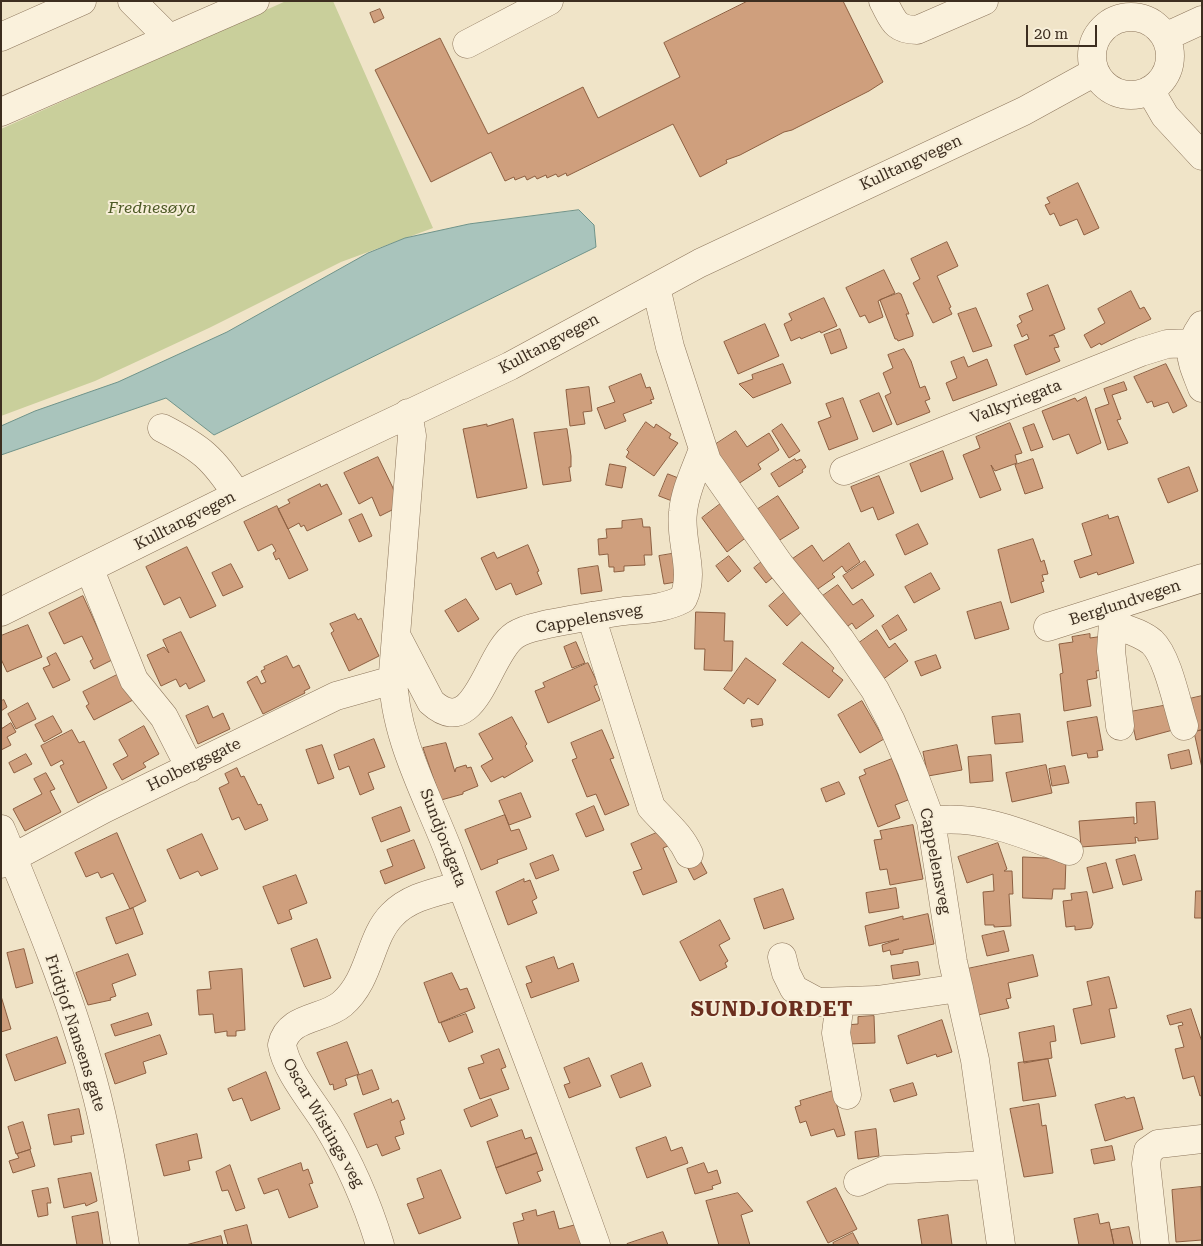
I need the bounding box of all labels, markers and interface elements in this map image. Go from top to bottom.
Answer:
scale bar [1028,15,1099,47]
text: 20 m [1034,25,1068,43]
street label: Kulltangvegen [857,131,965,195]
park label: Frednesøya [108,198,196,218]
street label: Kulltangvegen [496,310,602,378]
street label: Valkyriegata [968,376,1064,428]
street label: Kulltangvegen [131,487,239,555]
street label: Berglundvegen [1067,576,1183,630]
street label: Cappelensveg [534,600,644,638]
street label: Holbergsgate [144,734,244,796]
street label: Sundjordgata [415,786,471,890]
street label: Cappelensveg [915,806,955,916]
street label: Fridtjof Nansens gate [41,952,109,1114]
district label: SUNDJORDET [689,997,855,1023]
street label: Oscar Wistings veg [278,1055,368,1191]

